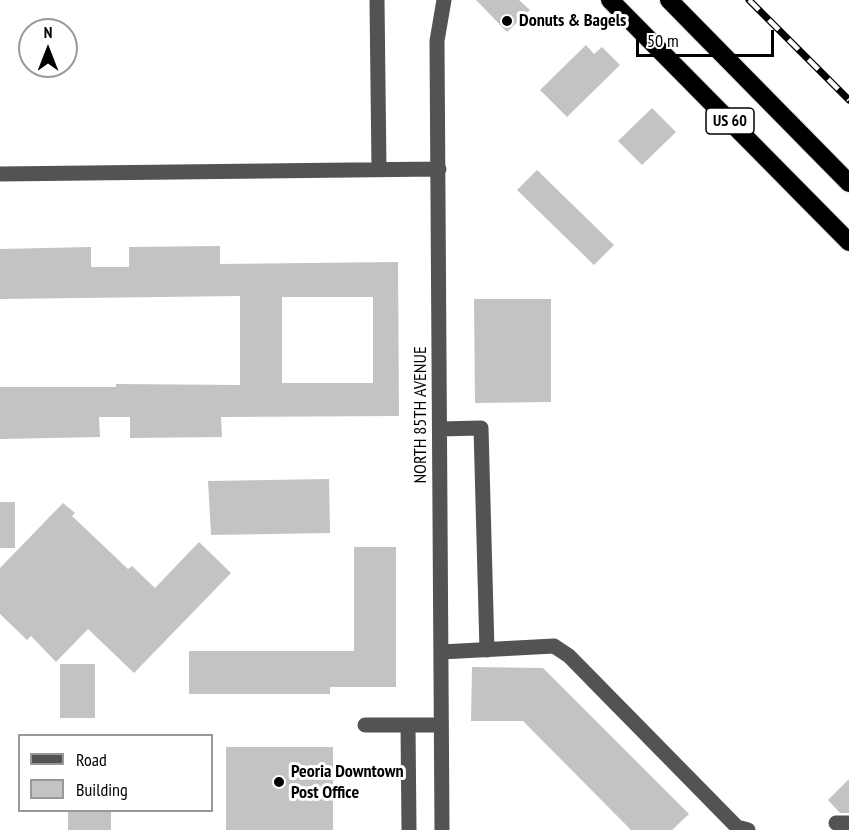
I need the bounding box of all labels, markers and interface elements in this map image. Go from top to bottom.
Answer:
place label: Donuts & Bagels [519,10,626,32]
marker: Donuts & Bagels [500,14,514,28]
north arrow [18,18,78,78]
scale bar [639,18,777,56]
text: N [44,22,52,42]
text: 50 m [647,29,679,52]
road number: US 60 [706,108,754,134]
street label: NORTH 85TH AVENUE [410,346,432,484]
legend [18,734,213,812]
text: Road [76,748,107,771]
place label: Peoria Downtown Post Office [291,761,403,804]
marker: Peoria Downtown Post Office [272,775,286,789]
text: Building [76,778,128,801]

